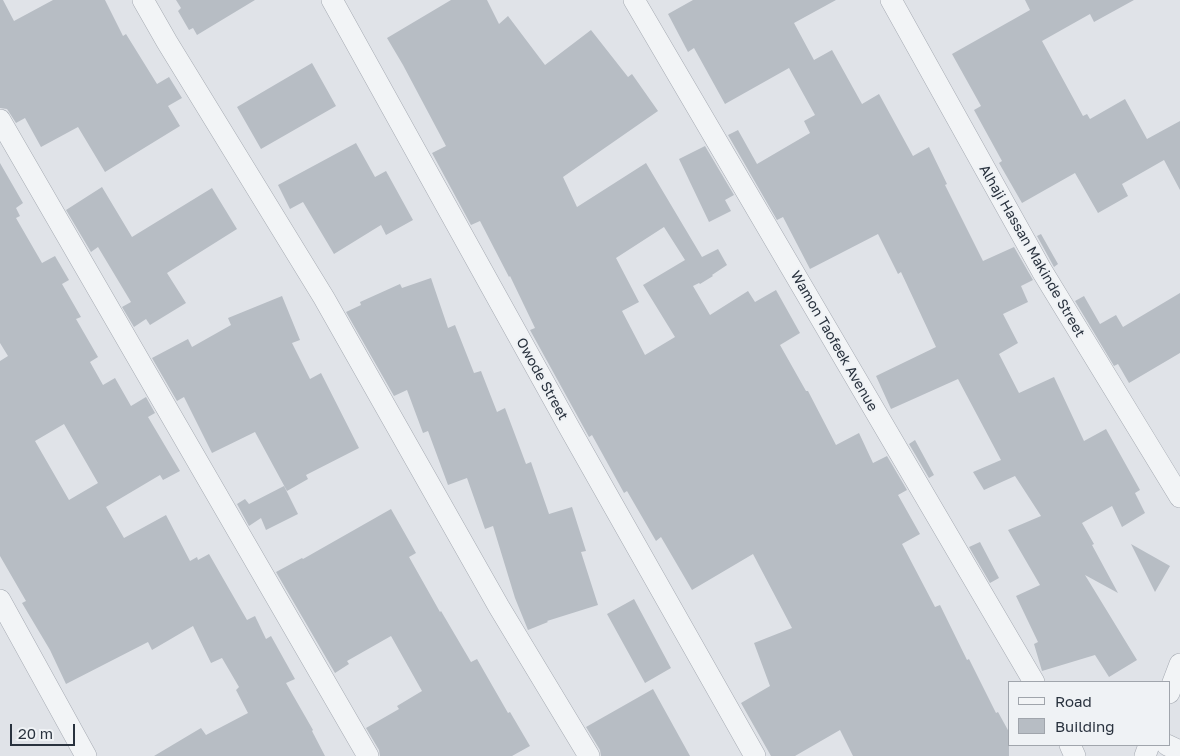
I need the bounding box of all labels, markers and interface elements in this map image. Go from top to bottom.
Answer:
street label: Alhaji Hassan Makinde Street [976,162,1088,340]
street label: Wamon Taofeek Avenue [787,268,881,414]
street label: Owode Street [512,335,572,423]
legend [1008,681,1170,746]
text: Road [1055,692,1092,710]
scale bar [12,714,78,746]
text: Building [1055,717,1115,735]
text: 20 m [18,724,53,742]

